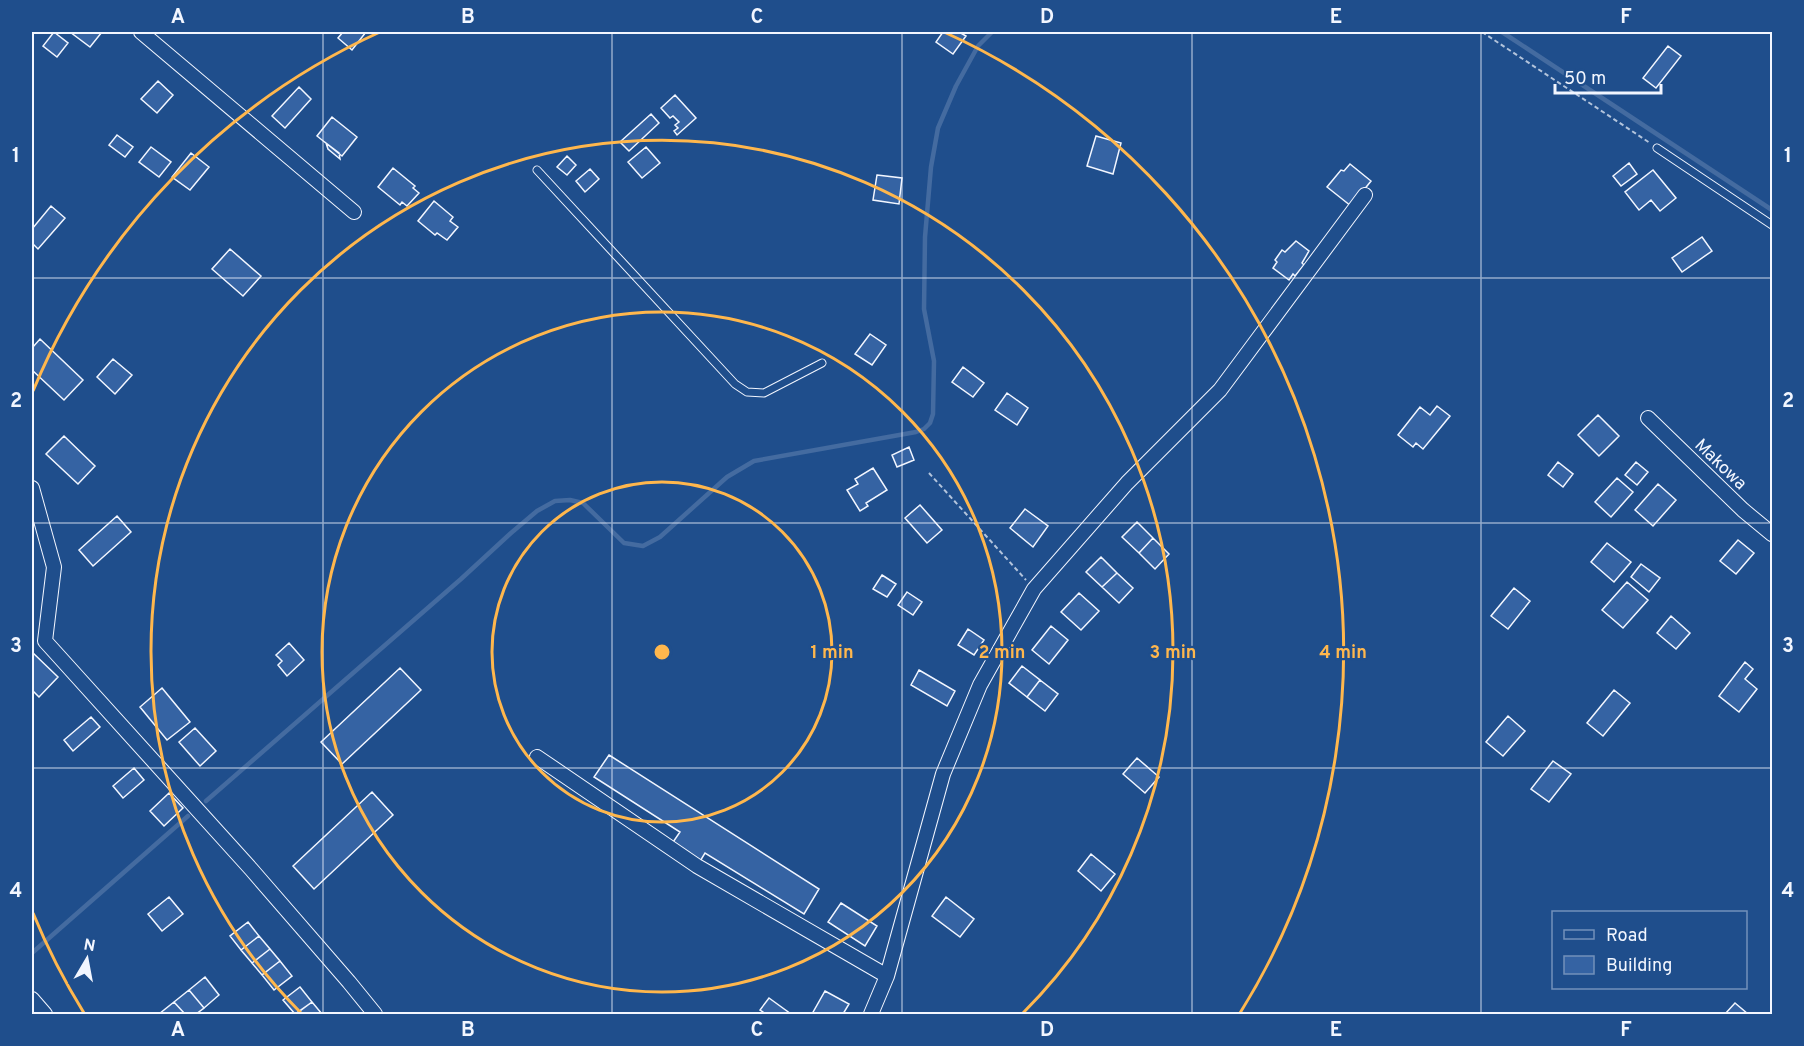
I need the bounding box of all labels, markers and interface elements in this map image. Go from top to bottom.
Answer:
text: A [171,5,185,31]
text: B [461,5,475,31]
text: C [751,5,763,31]
text: D [1040,5,1054,31]
text: E [1330,5,1342,31]
text: F [1620,5,1632,31]
scale bar [1555,57,1662,95]
text: 50 m [1564,68,1606,91]
text: 1 [12,144,20,170]
text: 1 [1784,144,1792,170]
text: 2 [10,389,22,415]
text: 2 [1782,389,1794,415]
street label: Makowa [1689,434,1751,496]
text: 3 [10,634,22,660]
text: 3 [1782,634,1794,660]
centre of rings [652,642,672,662]
text: 1 min [810,642,854,665]
text: 2 min [978,642,1026,665]
text: 3 min [1150,642,1196,665]
text: 4 min [1319,642,1367,665]
text: 4 [10,879,22,905]
text: 4 [1782,879,1794,905]
legend [1552,911,1747,989]
text: Road [1606,925,1648,948]
north arrow [57,929,117,989]
text: N [82,935,97,957]
text: Building [1606,955,1672,978]
text: A [171,1018,185,1044]
text: B [461,1018,475,1044]
text: C [751,1018,763,1044]
text: D [1040,1018,1054,1044]
text: E [1330,1018,1342,1044]
text: F [1620,1018,1632,1044]

